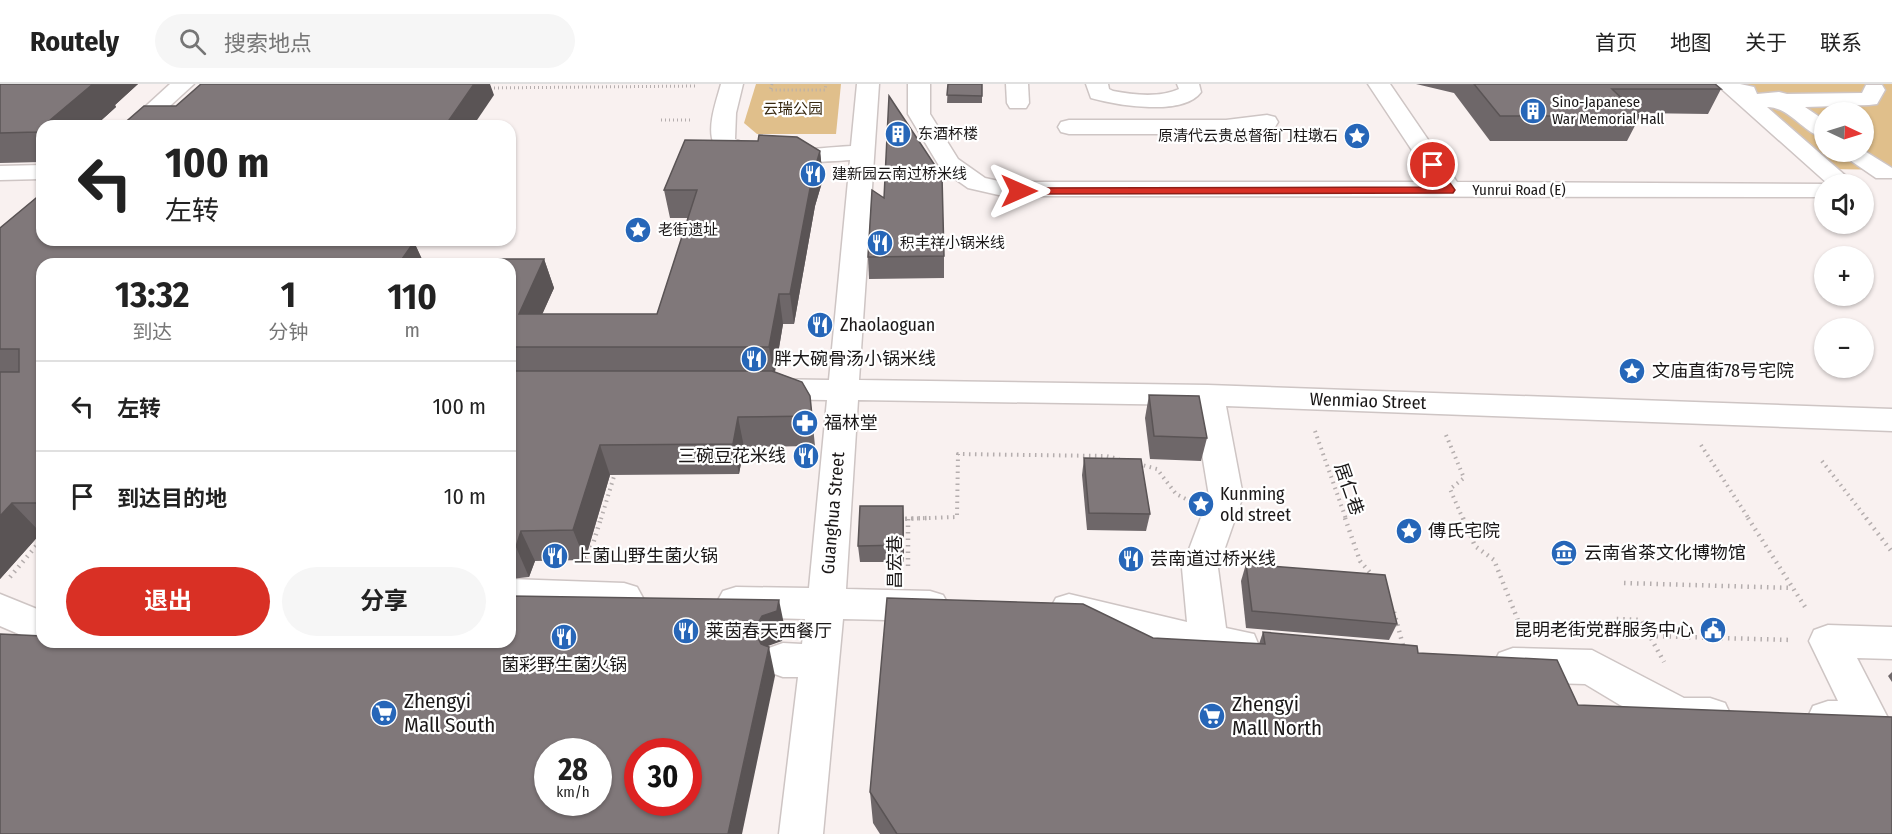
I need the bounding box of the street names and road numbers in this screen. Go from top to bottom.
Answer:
street label: Yunrui Road (E) [1472,181,1566,199]
street label: Wenmiao Street [1309,388,1427,414]
street label: Guanghua Street [817,451,849,575]
street label: 居仁巷 [1330,460,1368,518]
street label: 昌宏巷 [884,535,906,589]

